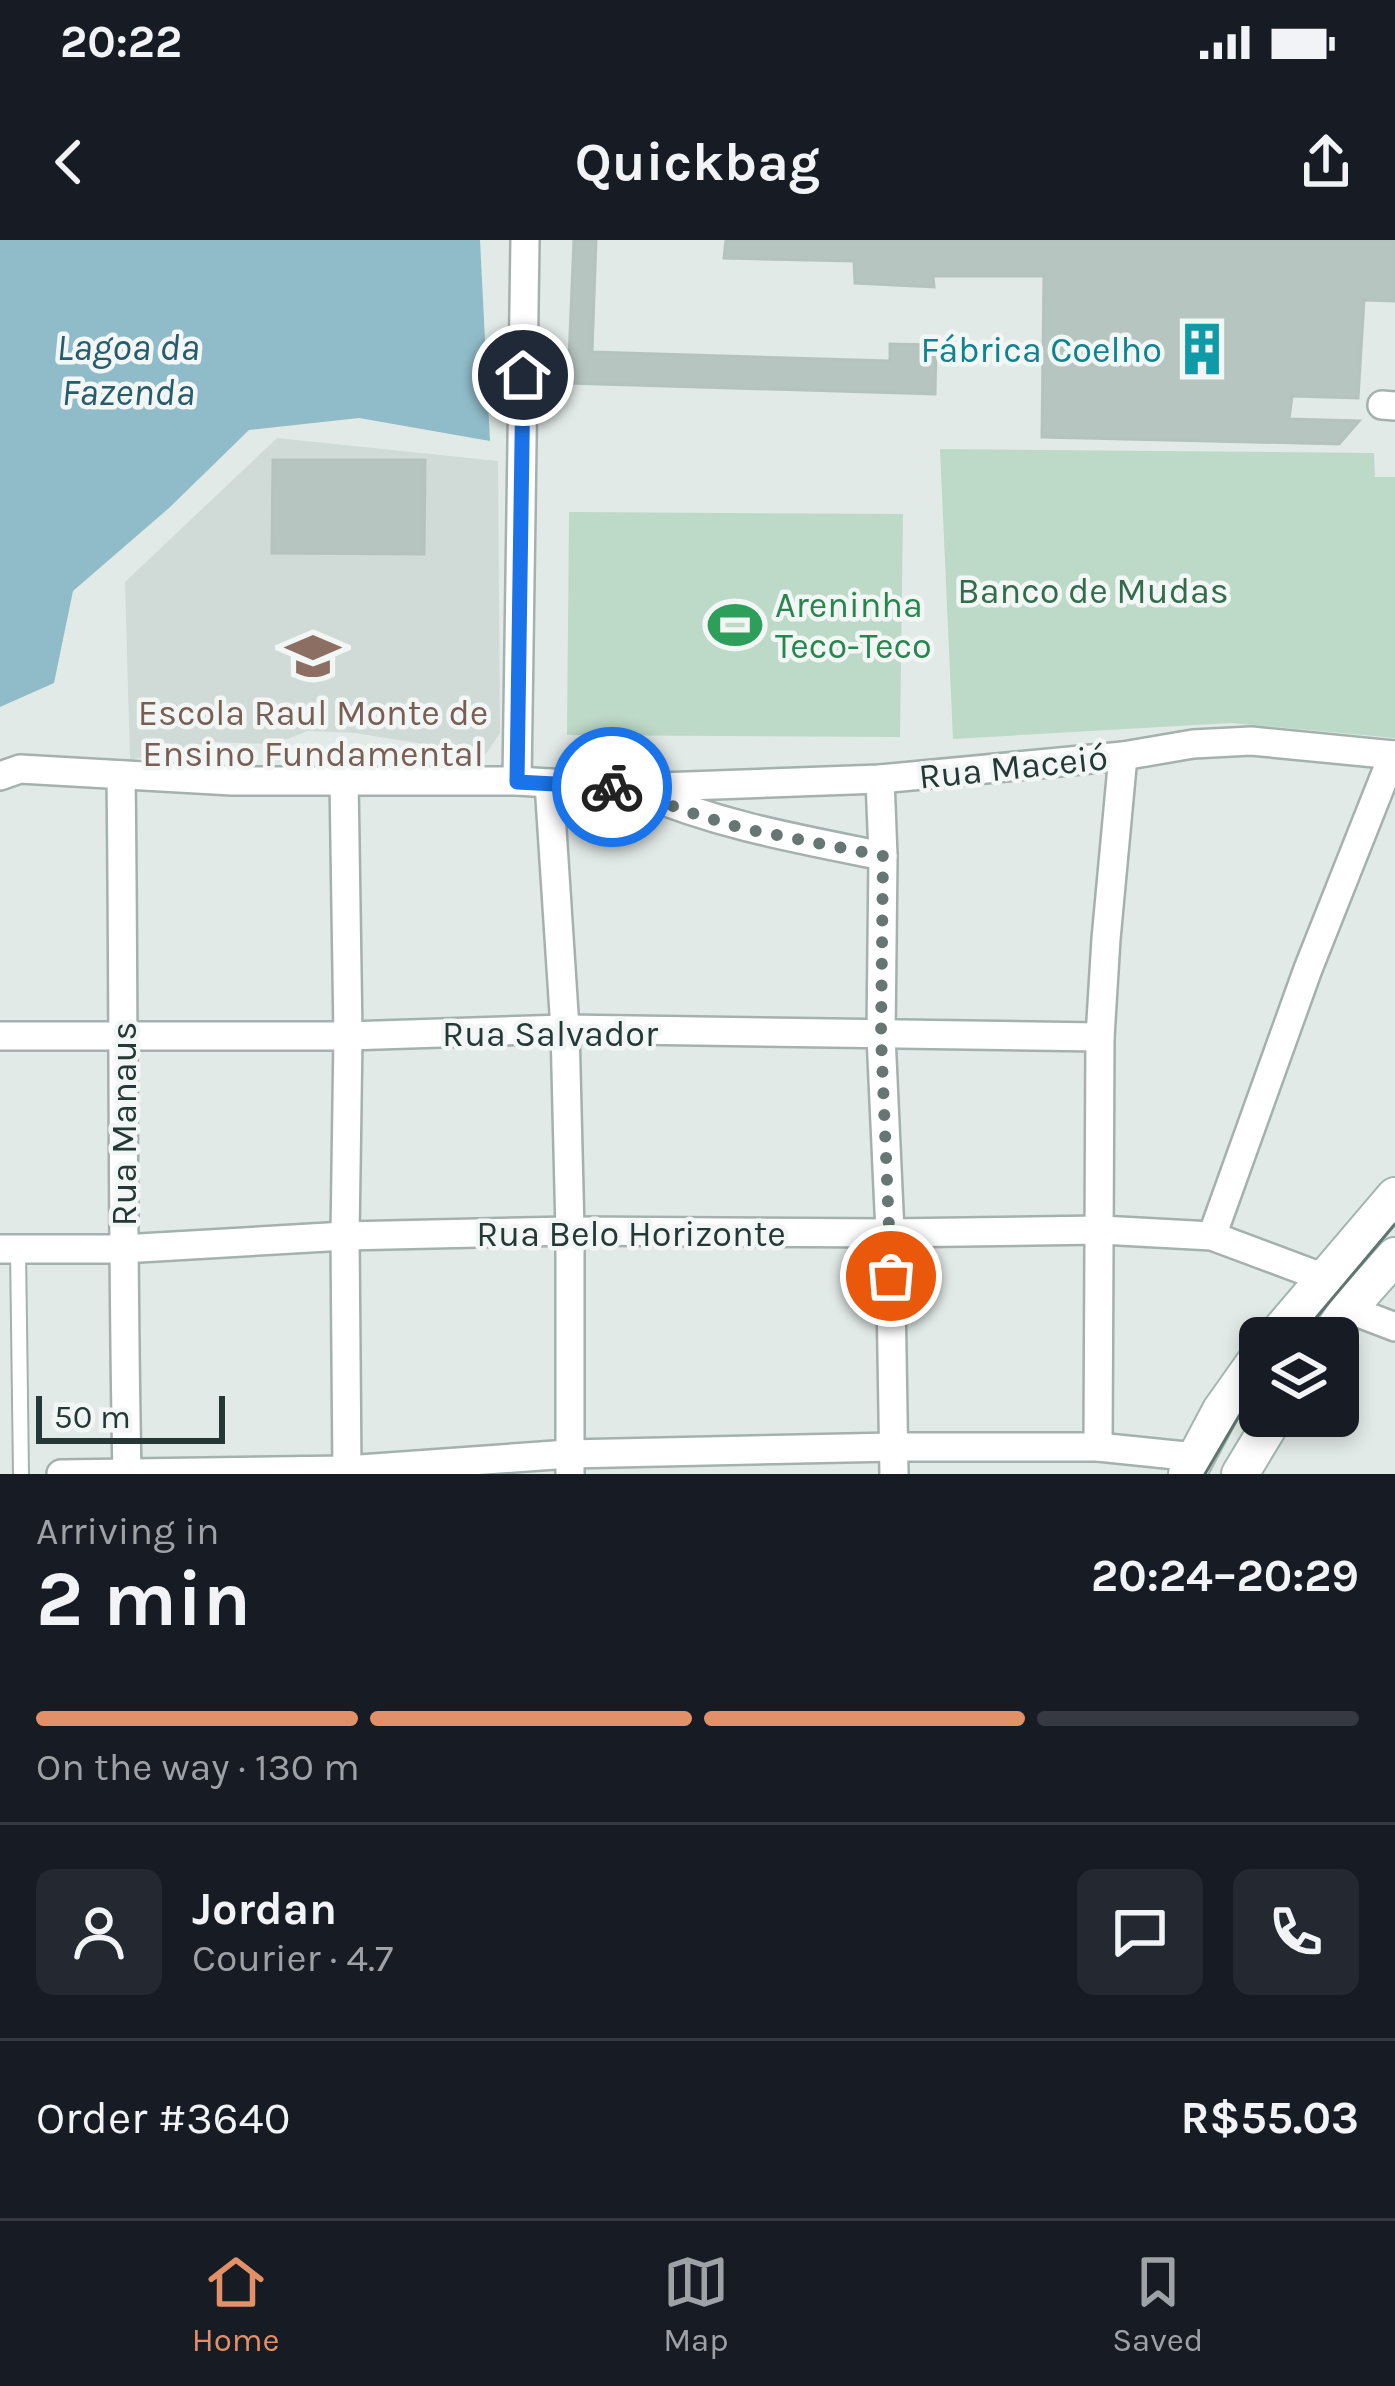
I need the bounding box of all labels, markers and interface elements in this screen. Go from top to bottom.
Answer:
text: 20:22 [60,16,182,68]
icon: back [36,129,102,195]
icon: share [1293,129,1359,195]
text: Quickbag [575,130,820,194]
building icon: Fábrica Coelho [1173,320,1231,378]
water label: Lagoa da Fazenda [56,324,200,415]
pin [472,324,574,426]
place label: Fábrica Coelho [920,329,1162,371]
icon: home [490,342,556,408]
park label: Banco de Mudas [957,570,1229,612]
place label: Areninha Teco-Teco [775,584,932,667]
sports icon: Areninha Teco-Teco [706,596,764,654]
school or university icon: Escola Raul Monte de Ensino Fundamental [284,627,342,685]
place label: Escola Raul Monte de Ensino Fundamental [138,692,488,775]
courier [552,727,672,847]
street label: Rua Maceió [916,736,1110,798]
icon: bike [579,754,645,820]
street label: Rua Salvador [442,1013,659,1055]
street label: Rua Manaus [103,1022,145,1226]
street label: Rua Belo Horizonte [476,1213,786,1255]
pin [840,1225,942,1327]
icon: bag [858,1243,924,1309]
map controls [1239,1317,1359,1437]
button: layers [1239,1317,1359,1437]
scale bar [36,1390,225,1443]
text: 50 m [54,1398,131,1436]
text: Arriving in [36,1508,219,1554]
text: 20:24–20:29 [1091,1550,1359,1602]
text: 2 min [36,1553,251,1645]
text: On the way · 130 m [36,1744,360,1790]
button: person [36,1869,162,1995]
button: chat [1077,1869,1203,1995]
button: phone [1233,1869,1359,1995]
text: Jordan [192,1883,337,1935]
text: Courier · 4.7 [192,1935,393,1981]
text: Order #3640 [36,2092,290,2144]
text: R$55.03 [1181,2092,1359,2144]
tab: Home [192,2249,280,2359]
tab: Map [663,2249,729,2359]
tab: Saved [1112,2249,1203,2359]

